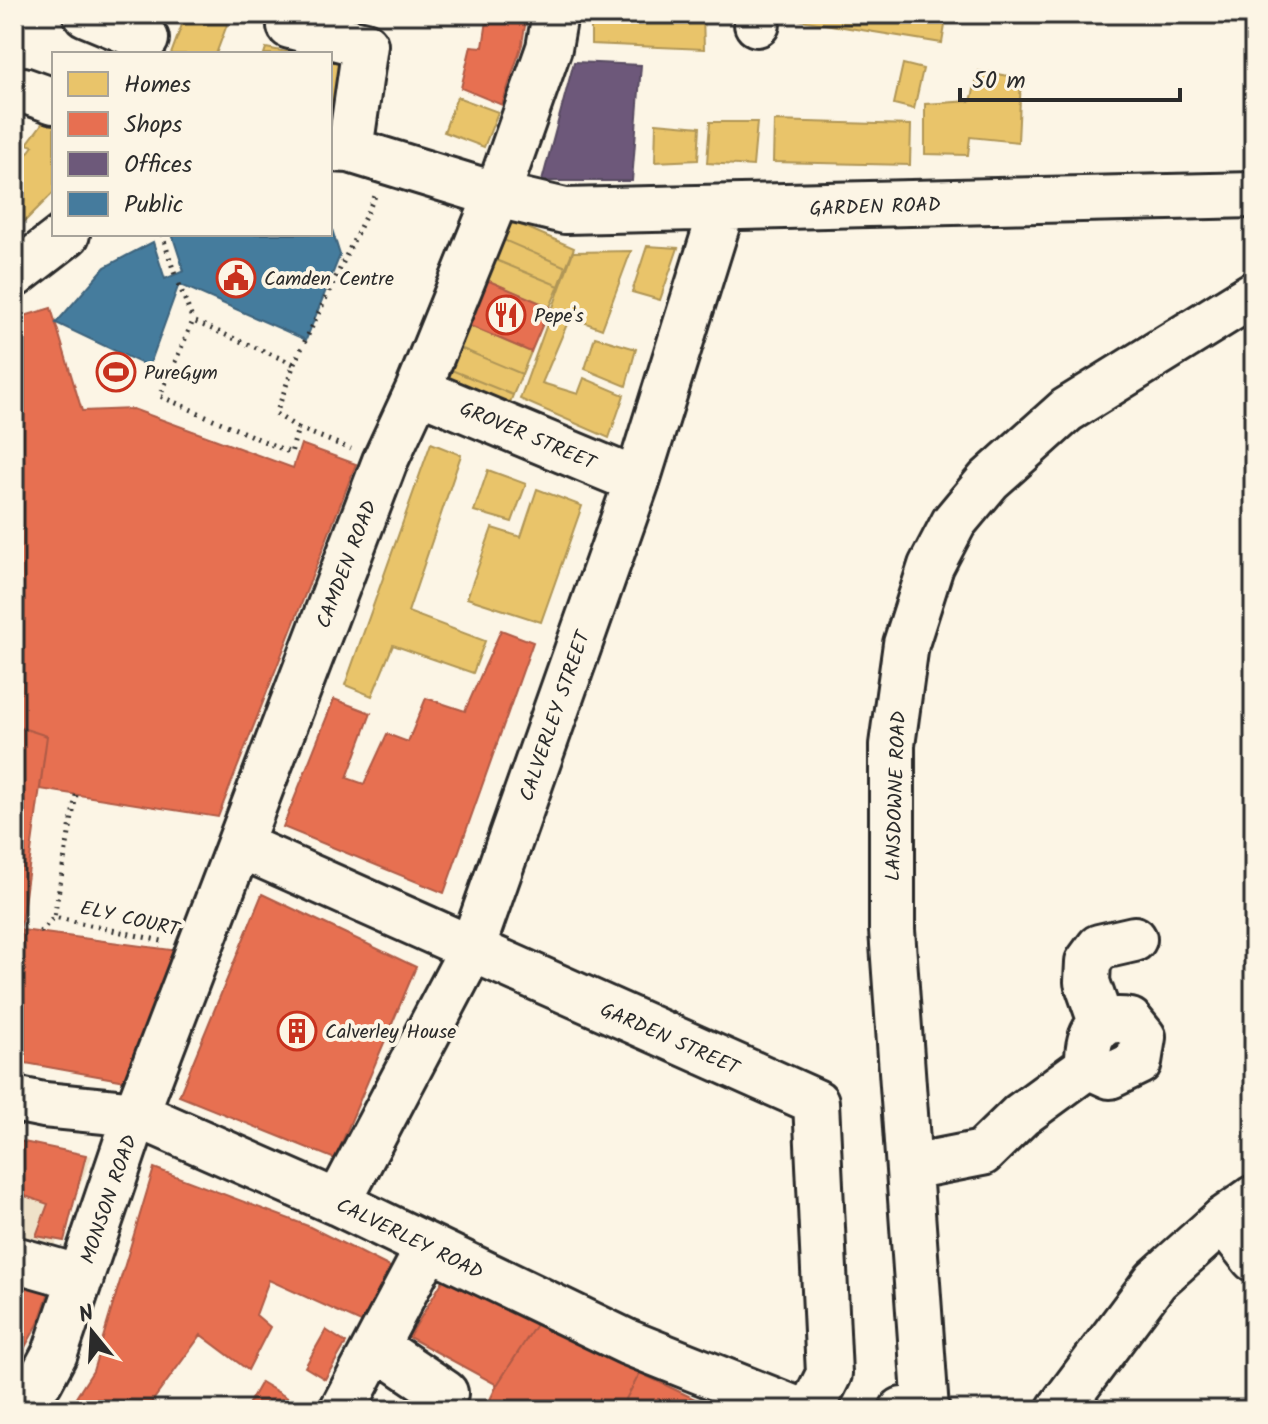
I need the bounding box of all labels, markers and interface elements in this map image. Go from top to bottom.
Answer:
legend [52,52,332,236]
scale bar [960,52,1180,102]
text: 50 m [972,62,1026,101]
text: Homes [124,66,191,105]
text: Shops [124,106,182,145]
text: Offices [124,146,192,185]
text: Public [124,186,183,225]
street label: GARDEN ROAD [809,190,941,226]
public building icon: Camden Centre [215,257,257,299]
place label: Camden Centre [264,264,394,296]
restaurant icon: Pepe's [485,294,527,336]
place label: Pepe's [534,301,584,333]
sports icon: PureGym [95,351,137,393]
place label: PureGym [144,358,218,390]
street label: GROVER STREET [454,394,602,481]
street label: CAMDEN ROAD [309,496,387,634]
street label: CALVERLEY STREET [512,625,601,806]
street label: LANSDOWNE ROAD [878,710,916,882]
street label: ELY COURT [77,893,184,947]
street label: GARDEN STREET [594,995,746,1086]
building icon: Calverley House [276,1010,318,1052]
place label: Calverley House [325,1017,456,1049]
street label: MONSON ROAD [73,1131,147,1269]
street label: CALVERLEY ROAD [330,1190,488,1289]
north arrow [52,1292,132,1372]
text: N [75,1297,99,1334]

